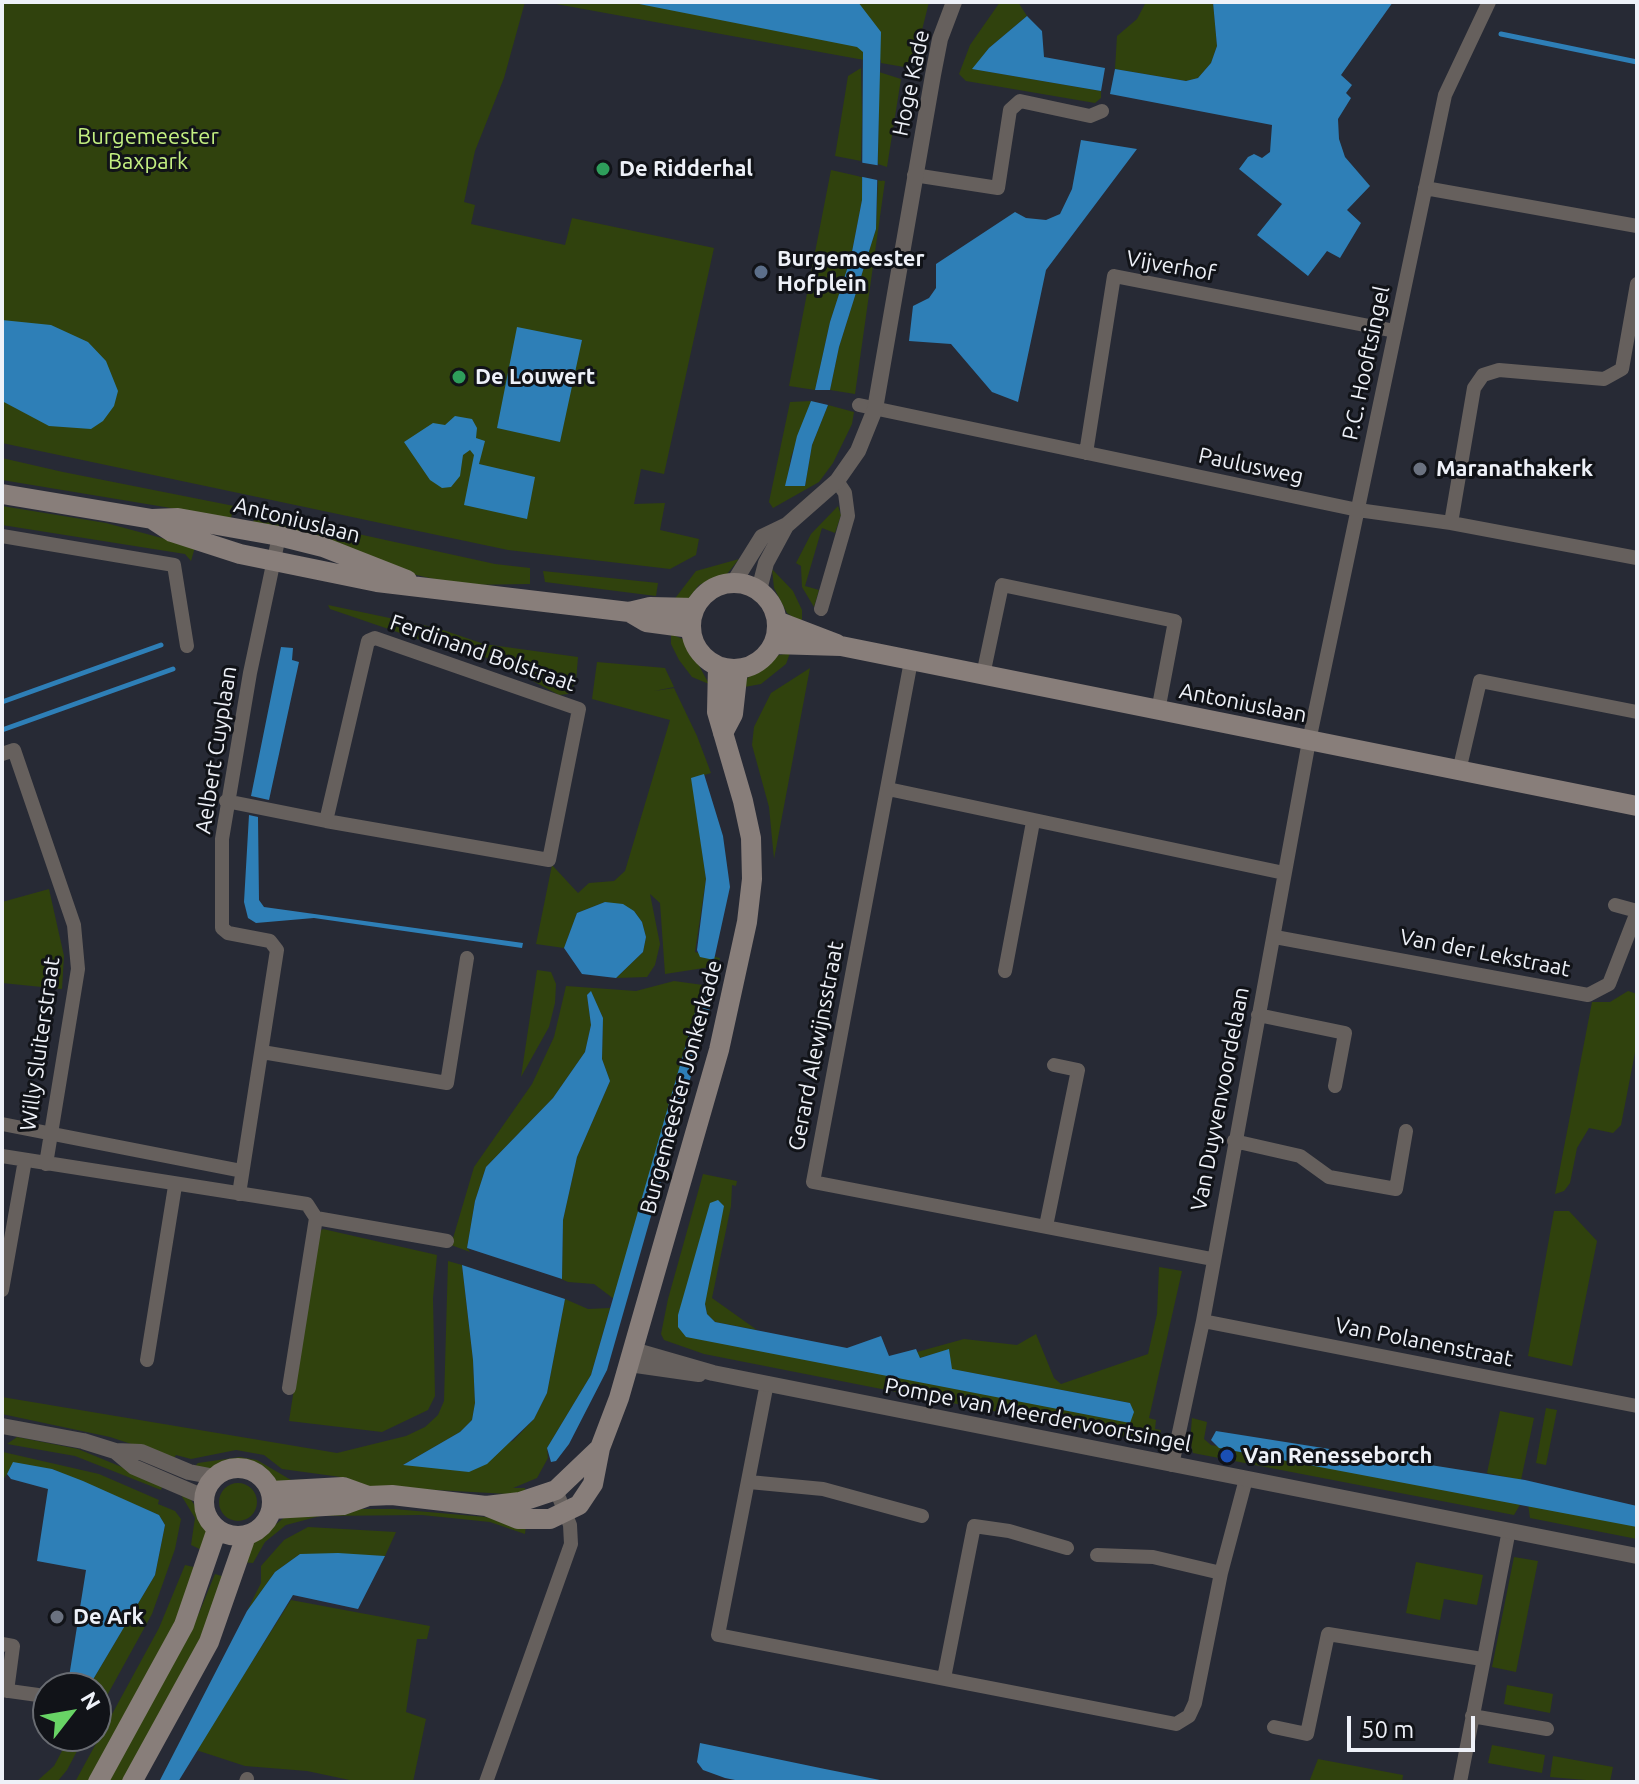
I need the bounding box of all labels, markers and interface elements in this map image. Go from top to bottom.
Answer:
street label: Hoge Kade [887,28,935,138]
park label: Burgemeester Baxpark [77,124,219,176]
place label: De Ridderhal [619,156,753,182]
marker: De Ridderhal [594,160,612,178]
street label: Vijverhof [1124,245,1218,287]
place label: Burgemeester Hofplein [777,246,925,298]
marker: Burgemeester Hofplein [752,263,770,281]
street label: P.C. Hooftsingel [1337,284,1395,442]
place label: De Louwert [475,364,595,390]
marker: De Louwert [450,368,468,386]
street label: Paulusweg [1196,442,1306,490]
place label: Maranathakerk [1436,456,1593,482]
marker: Maranathakerk [1411,460,1429,478]
street label: Antoniuslaan [231,492,363,548]
street label: Ferdinand Bolstraat [387,609,579,697]
street label: Aelbert Cuyplaan [190,664,242,836]
street label: Antoniuslaan [1177,678,1309,728]
street label: Van der Lekstraat [1398,924,1572,982]
street label: Gerard Alewijnsstraat [783,939,849,1153]
street label: Willy Sluiterstraat [15,955,65,1133]
street label: Burgemeester Jonkerkade [634,957,728,1217]
street label: Van Duyvenvoordelaan [1185,985,1255,1213]
street label: Van Polanenstraat [1333,1312,1515,1372]
street label: Pompe van Meerdervoortsingel [883,1372,1193,1458]
place label: Van Renesseborch [1243,1443,1432,1469]
marker: Van Renesseborch [1218,1447,1236,1465]
place label: De Ark [73,1604,144,1630]
marker: De Ark [48,1608,66,1626]
north arrow [32,1672,112,1752]
text: N [76,1687,106,1714]
scale bar [1351,1700,1479,1750]
text: 50 m [1361,1716,1414,1743]

